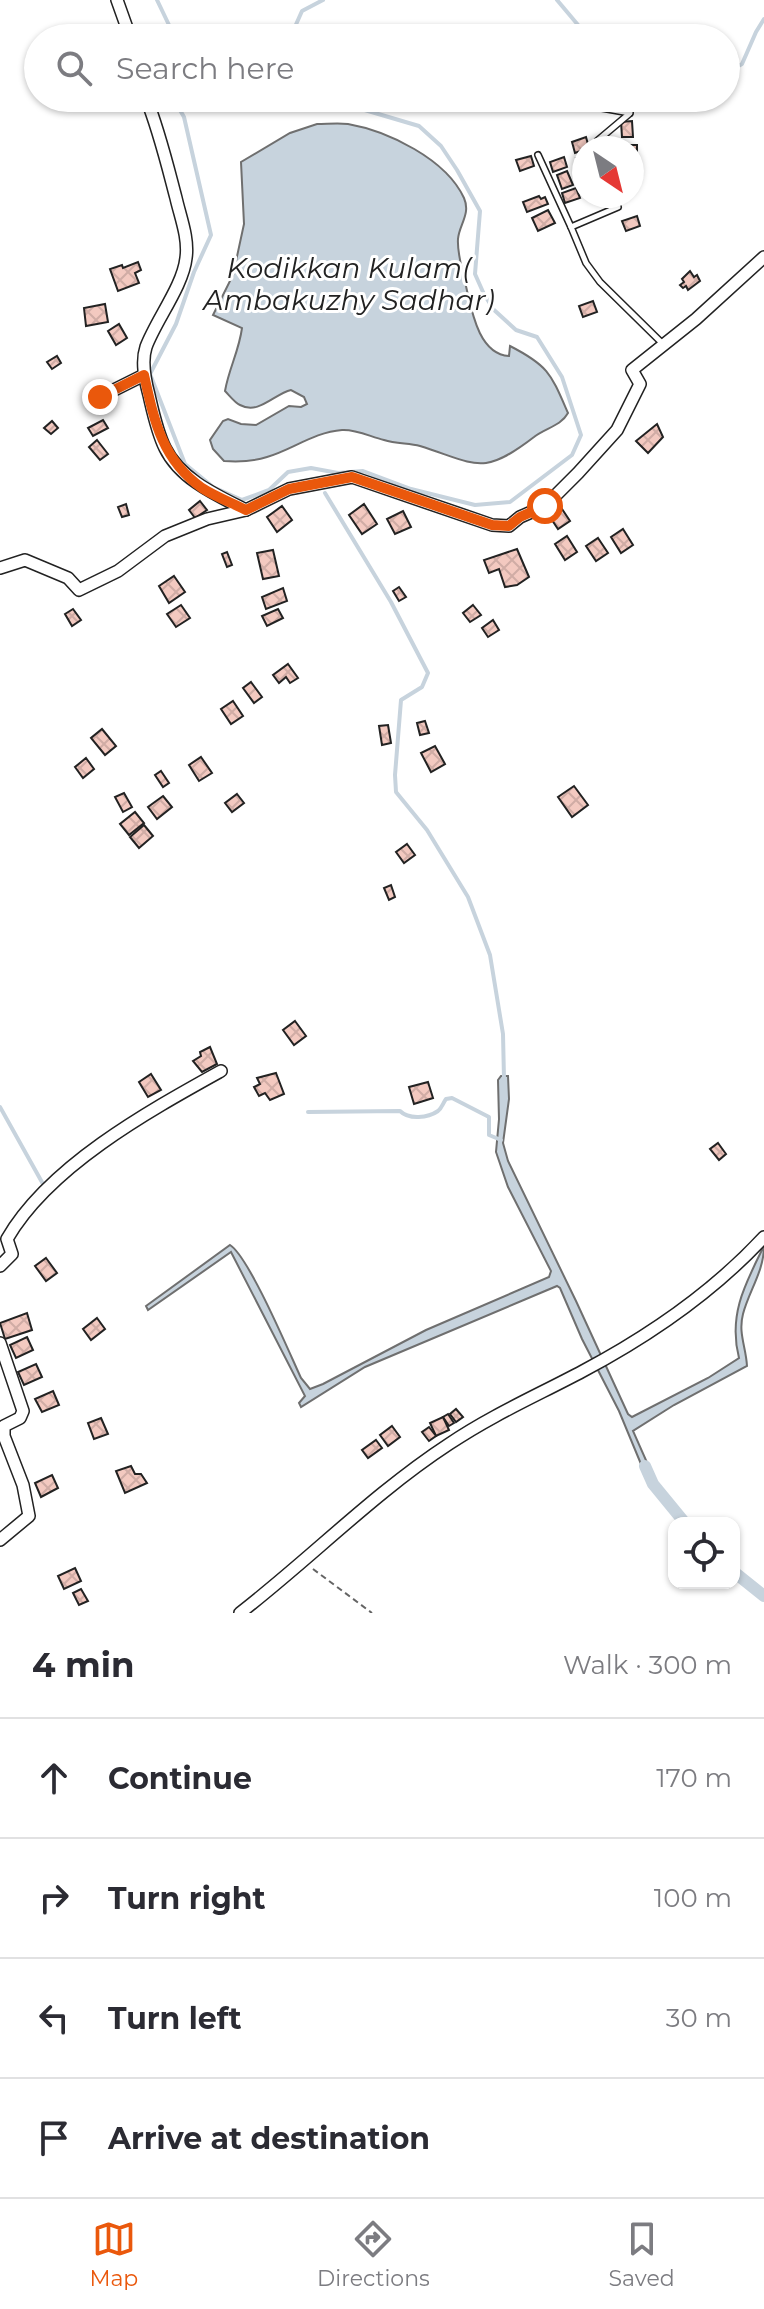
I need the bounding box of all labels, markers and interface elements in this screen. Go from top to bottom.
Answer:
search box [24,24,740,112]
icon: search [52,46,96,90]
text: Search here [116,50,294,87]
north arrow [572,136,644,208]
water label: Kodikkan Kulam( Ambakuzhy Sadhar) [201,251,495,317]
route end [82,379,118,415]
route start [527,488,563,524]
map controls [668,1517,740,1589]
button: locate [668,1517,740,1589]
text: 4 min [32,1644,134,1686]
text: Walk · 300 m [563,1649,732,1681]
icon: ahead [32,1756,76,1800]
text: Continue [108,1760,252,1797]
text: 170 m [656,1762,732,1794]
icon: right [32,1876,76,1920]
text: Turn right [108,1880,265,1917]
text: 100 m [654,1882,732,1914]
icon: left [32,1996,76,2040]
text: Turn left [108,2000,241,2037]
text: 30 m [666,2002,732,2034]
icon: arrive [32,2116,76,2160]
text: Arrive at destination [108,2120,430,2157]
tab: Map [89,2217,138,2292]
tab: Directions [317,2217,430,2292]
tab: Saved [609,2217,675,2292]

